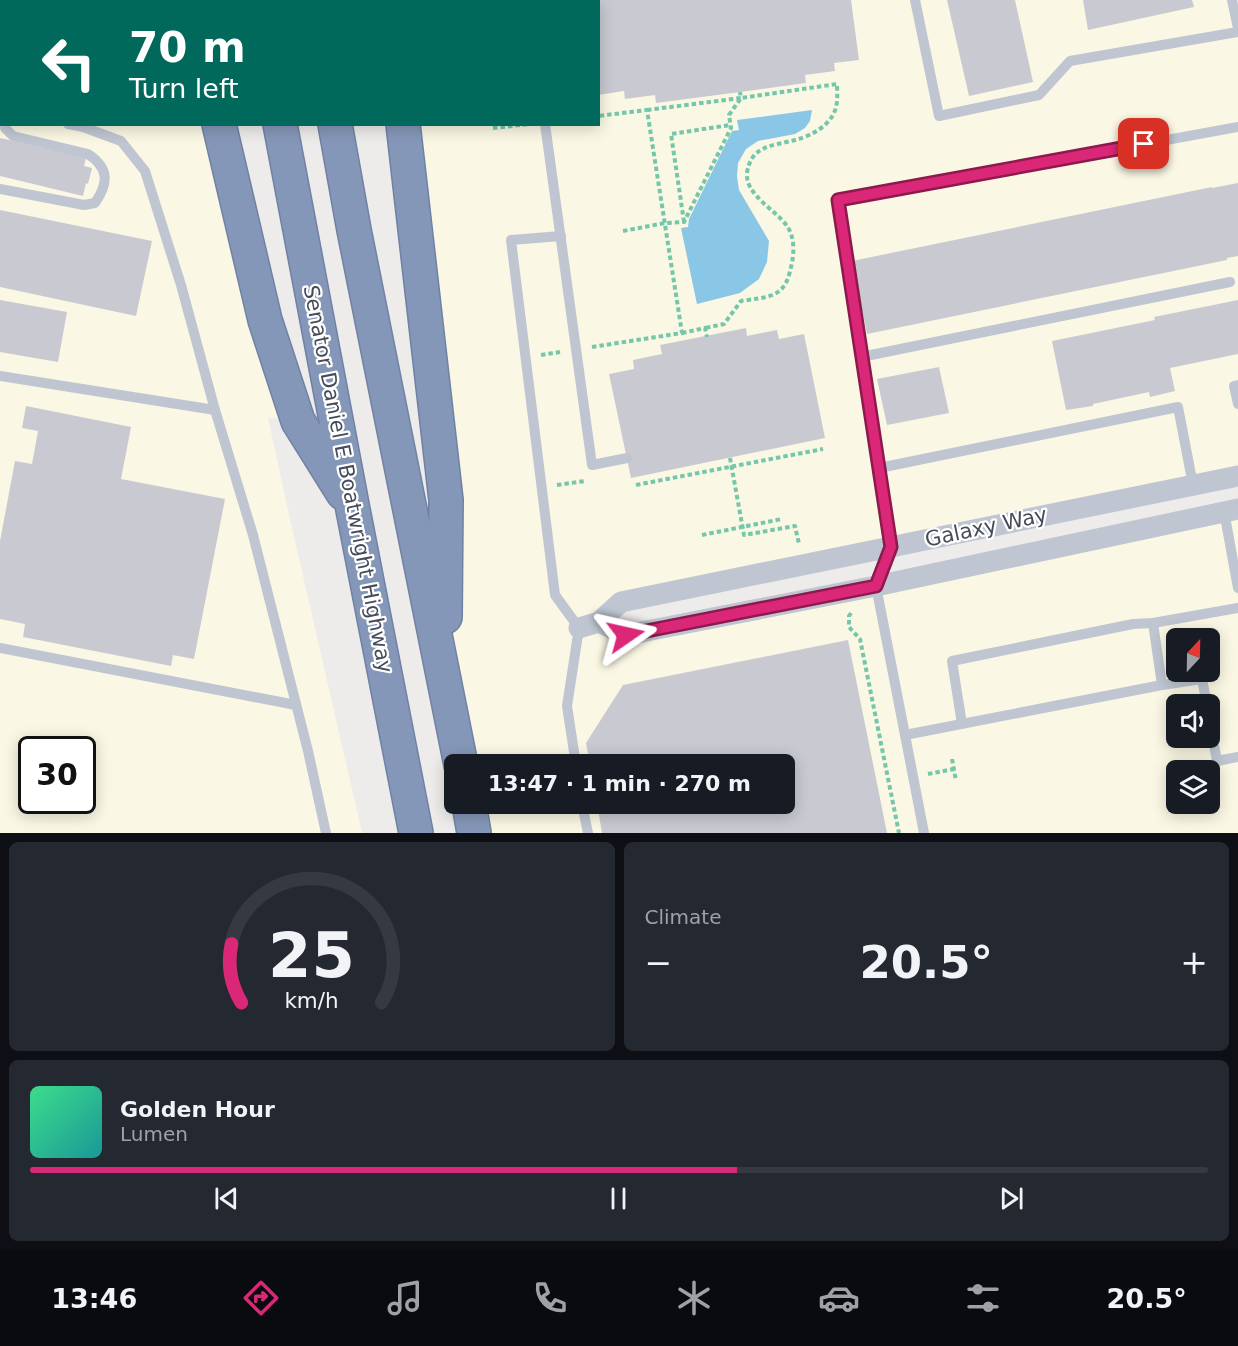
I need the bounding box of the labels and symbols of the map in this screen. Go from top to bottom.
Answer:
pin [1118,118,1169,169]
street label: Senator Daniel E Boatwright Highway [299,283,397,675]
street label: Galaxy Way [923,502,1049,552]
position arrow [594,603,658,667]
north arrow [1166,628,1220,682]
speed limit sign: 30 [18,736,96,814]

